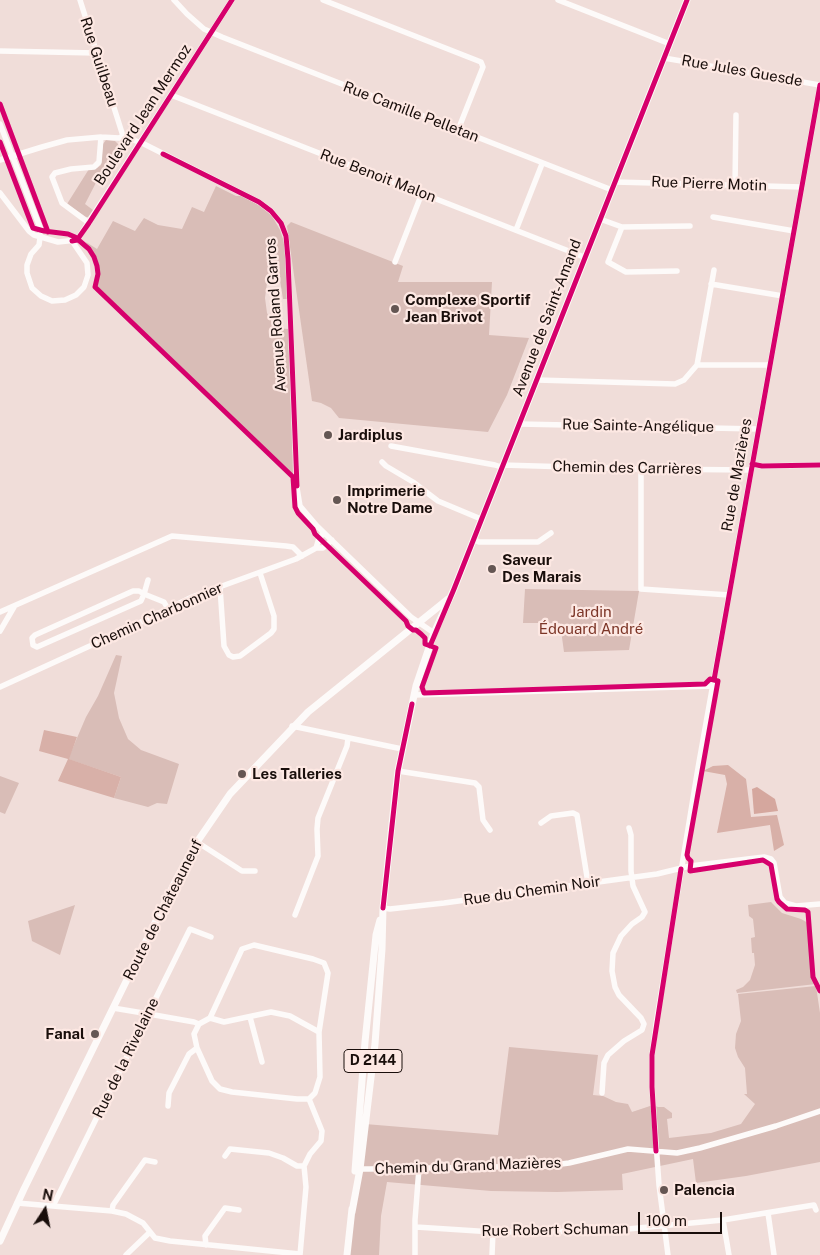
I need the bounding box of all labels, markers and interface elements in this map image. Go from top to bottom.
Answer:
street label: Rue Guilbeau [76,15,122,109]
street label: Boulevard Jean Mermoz [91,41,195,189]
street label: Rue Jules Guesde [680,51,804,91]
street label: Rue Camille Pelletan [341,78,481,146]
street label: Rue Benoit Malon [318,146,438,206]
street label: Rue Pierre Motin [651,173,767,195]
street label: Avenue Roland Garros [262,237,290,393]
street label: Avenue de Saint-Amand [509,237,585,399]
place label: Complexe Sportif Jean Brivot [405,291,530,326]
marker: Complexe Sportif Jean Brivot [389,303,401,315]
street label: Rue Sainte-Angélique [562,416,714,436]
street label: Rue de Mazières [718,417,756,533]
place label: Jardiplus [338,426,403,444]
marker: Jardiplus [322,429,334,441]
street label: Chemin des Carrières [552,458,702,478]
place label: Imprimerie Notre Dame [347,482,433,517]
marker: Imprimerie Notre Dame [331,494,343,506]
place label: Saveur Des Marais [502,551,581,586]
marker: Saveur Des Marais [486,563,498,575]
street label: Chemin Charbonnier [88,579,226,653]
park label: Jardin Édouard André [539,603,643,638]
place label: Les Talleries [252,765,342,783]
marker: Les Talleries [236,768,248,780]
street label: Route de Châteauneuf [120,837,206,983]
street label: Rue du Chemin Noir [462,872,602,910]
street label: Rue de la Rivelaine [89,995,163,1121]
place label: Fanal [45,1025,85,1043]
marker: Fanal [89,1028,101,1040]
road number: D 2144 [344,1050,402,1072]
street label: Chemin du Grand Mazières [374,1154,562,1178]
place label: Palencia [674,1181,735,1199]
marker: Palencia [658,1184,670,1196]
north arrow [20,1185,70,1235]
text: N [41,1186,55,1204]
scale bar [640,1202,724,1234]
text: 100 m [646,1212,687,1229]
street label: Rue Robert Schuman [481,1220,629,1240]

